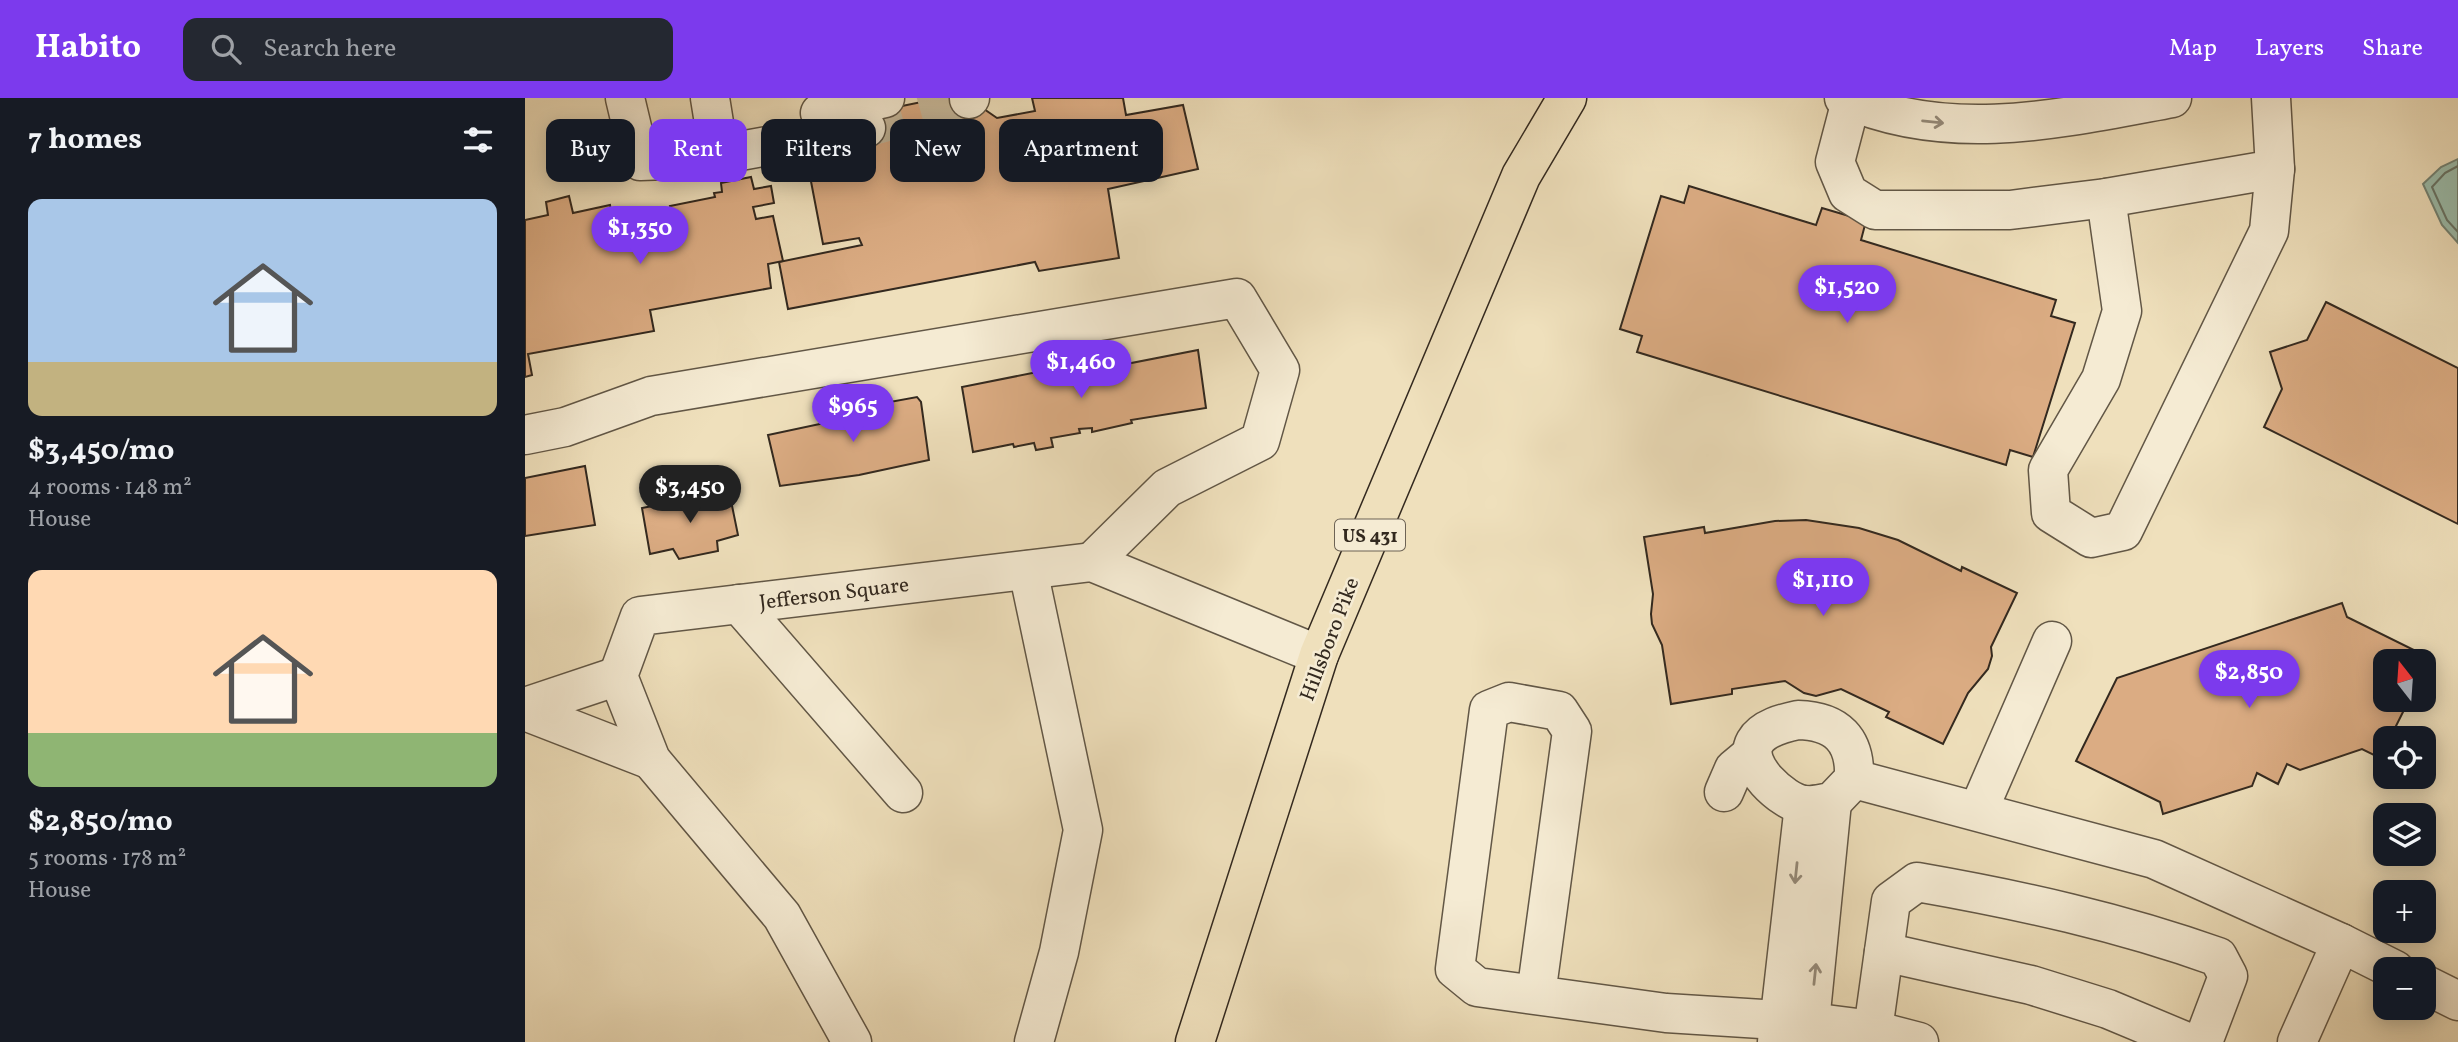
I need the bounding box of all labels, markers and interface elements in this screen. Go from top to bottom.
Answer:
search box [183,18,673,81]
text: Habito [35,26,141,72]
icon: search [207,30,245,68]
text: Search here [263,31,396,67]
text: Map [2169,32,2217,66]
text: Layers [2255,32,2324,66]
text: Share [2362,32,2423,66]
one-way arrow [1921,115,1944,128]
text: 7 homes [28,119,142,161]
chip: Buy [546,119,635,182]
chip: Rent [649,119,747,182]
chip: Filters [761,119,876,182]
chip: New [890,119,985,182]
chip: Apartment [999,119,1163,182]
icon: filters [459,121,497,159]
pin: $1,350 [583,206,697,266]
text: $1,350 [607,213,673,245]
icon: home [200,245,326,371]
pin: $1,520 [1790,266,1904,325]
text: $1,520 [1814,272,1880,304]
pin: $1,460 [1024,341,1138,400]
text: $1,460 [1046,347,1116,379]
pin: $965 [812,384,894,444]
text: $965 [828,391,878,423]
text: $3,450/mo [28,430,175,472]
pin: $3,450 [633,466,747,525]
text: 4 rooms · 148 m² [28,472,192,504]
text: $3,450 [655,472,725,504]
text: House [28,504,91,536]
road number: US 431 [1335,520,1405,550]
pin: $1,110 [1766,559,1880,618]
text: $1,110 [1792,565,1854,597]
street label: Jefferson Square [758,571,911,618]
street label: Hillsboro Pike [1294,574,1367,705]
icon: home [200,616,326,742]
north arrow [2373,649,2436,712]
map controls [2373,649,2436,1020]
pin: $2,850 [2192,650,2306,710]
text: $2,850 [2215,657,2283,689]
button: locate [2373,726,2436,789]
text: $2,850/mo [28,801,173,843]
button: layers [2373,803,2436,866]
text: 5 rooms · 178 m² [28,843,186,875]
one-way arrow [1790,861,1803,883]
text: House [28,875,91,907]
button: + [2373,880,2436,943]
button: − [2373,957,2436,1020]
one-way arrow [1809,963,1822,986]

